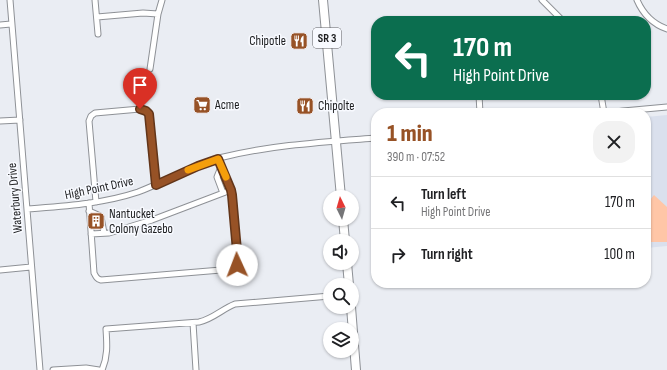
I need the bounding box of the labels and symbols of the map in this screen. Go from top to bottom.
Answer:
road number: SR 3 [313,28,341,48]
restaurant icon: Chipotle [289,31,309,51]
place label: Chipotle [249,33,286,49]
pin [123,68,157,109]
supermarket icon: Acme [192,95,212,115]
restaurant icon: Chipolte [295,96,315,116]
place label: Acme [214,97,239,113]
place label: Chipolte [318,98,355,114]
street label: Waterbury Drive [4,162,26,234]
street label: High Point Drive [63,173,135,203]
north arrow [323,190,359,226]
place label: Nantucket Colony Gazebo [109,206,173,237]
building icon: Nantucket Colony Gazebo [86,211,106,231]
position arrow [216,244,258,286]

